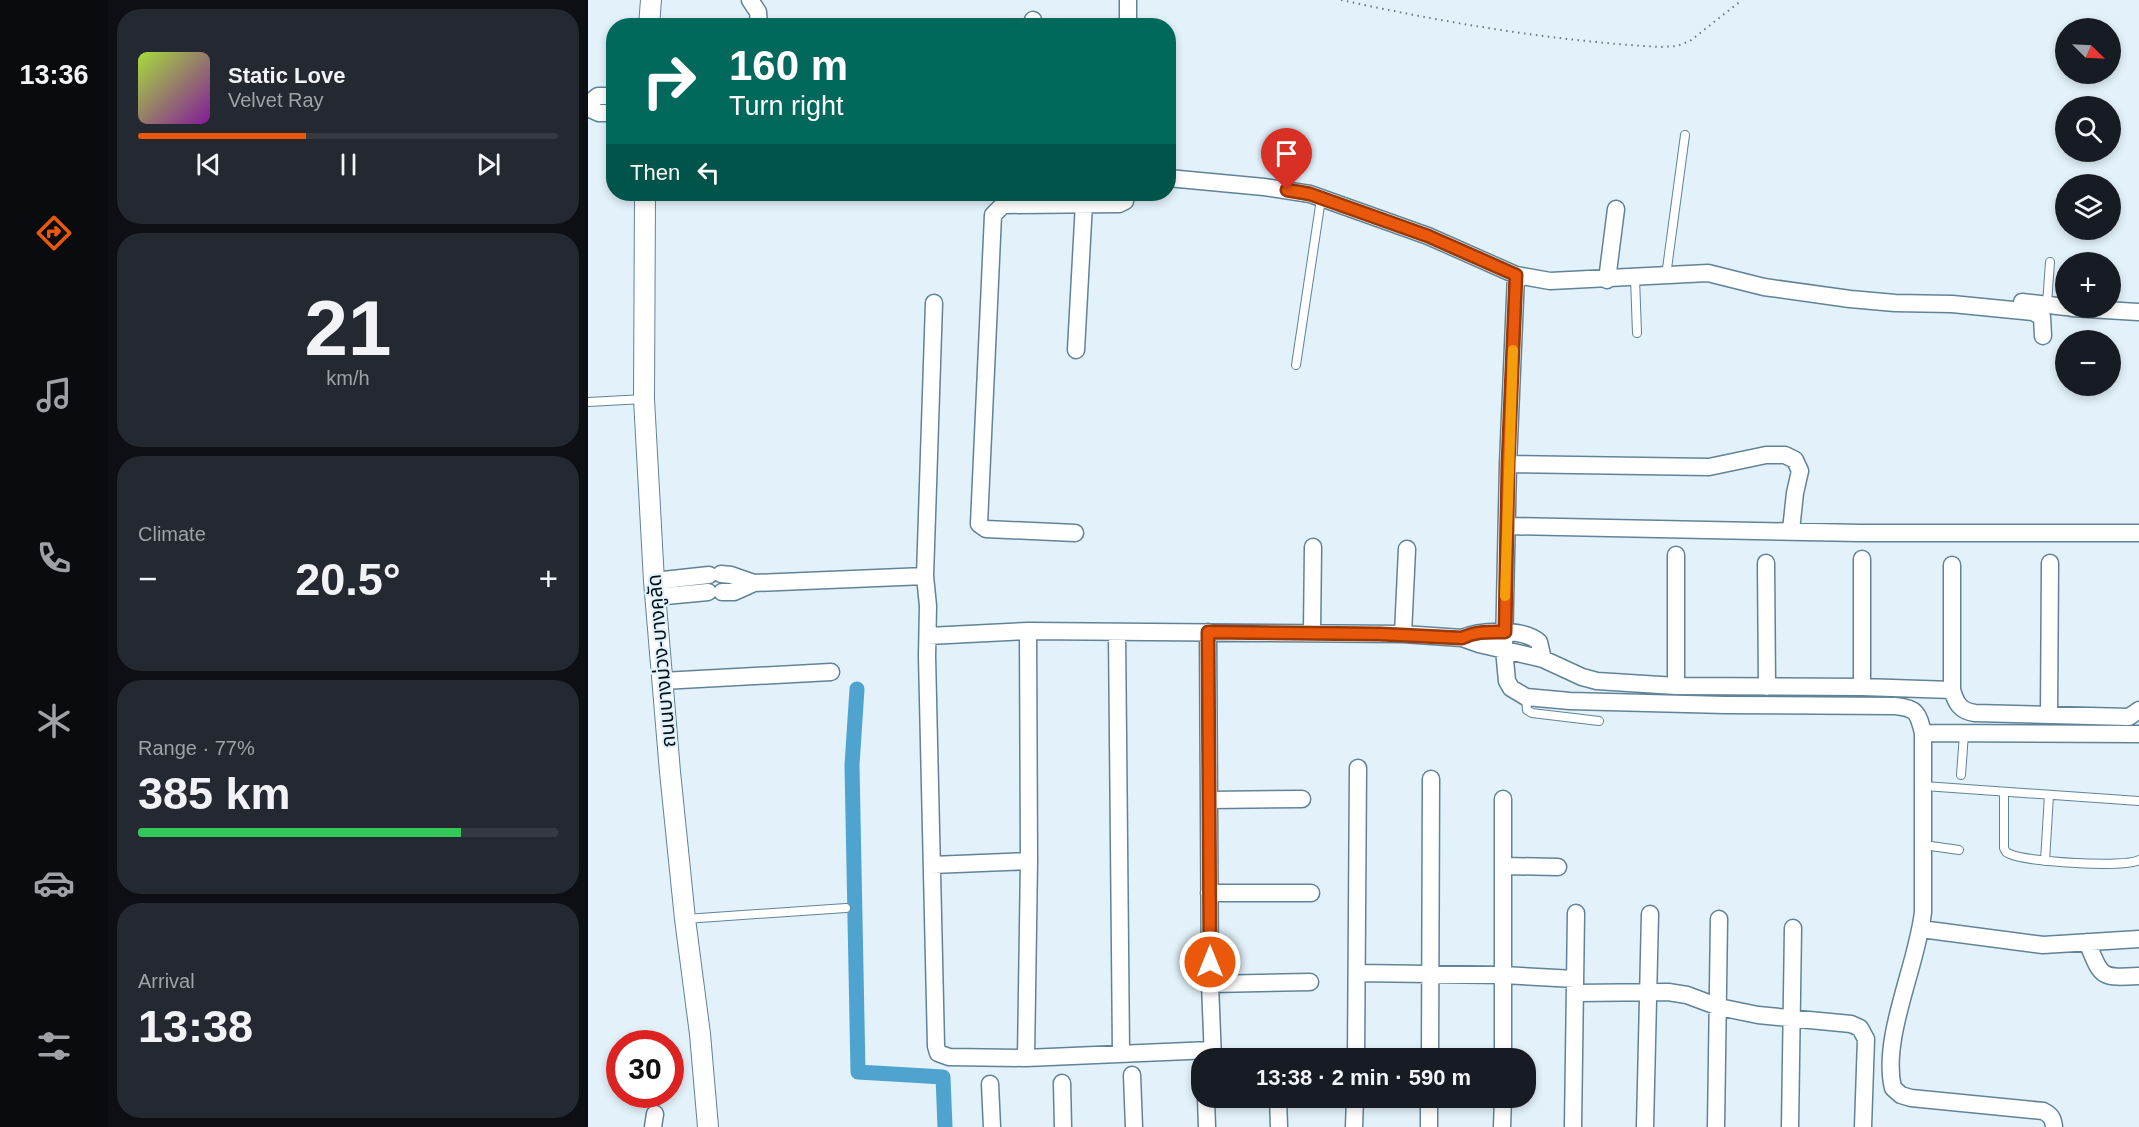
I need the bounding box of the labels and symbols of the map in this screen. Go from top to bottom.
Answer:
north arrow [2055,18,2121,84]
pin [1261,128,1312,190]
street label: ถนนบางม่วง-บางคูลัด [642,573,682,749]
position arrow [1178,930,1242,994]
speed limit sign: 30 [606,1030,684,1108]

